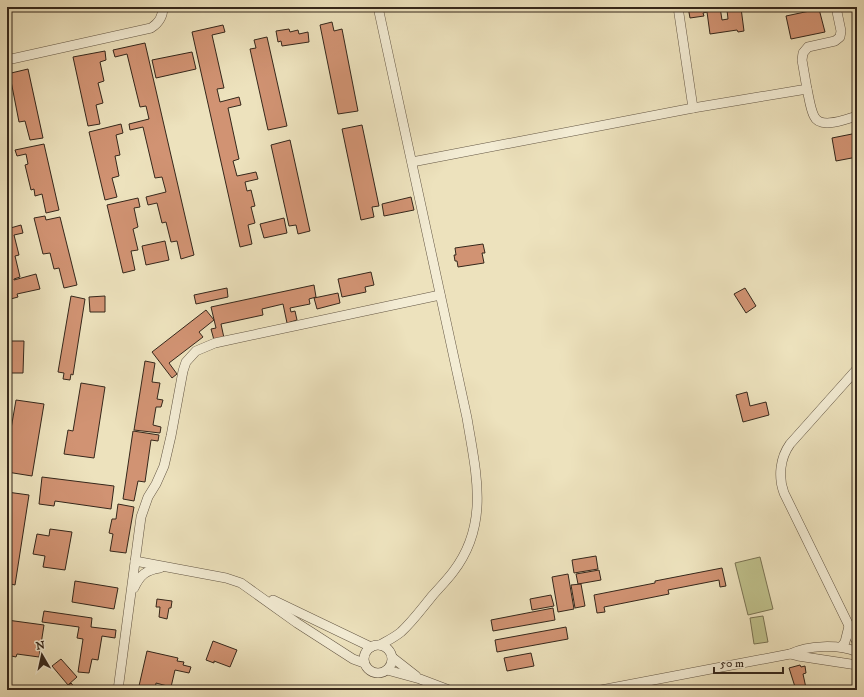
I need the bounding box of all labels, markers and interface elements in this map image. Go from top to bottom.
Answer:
north arrow [22,635,62,675]
text: N [35,638,46,654]
scale bar [714,649,783,675]
text: 50 m [720,656,744,671]

